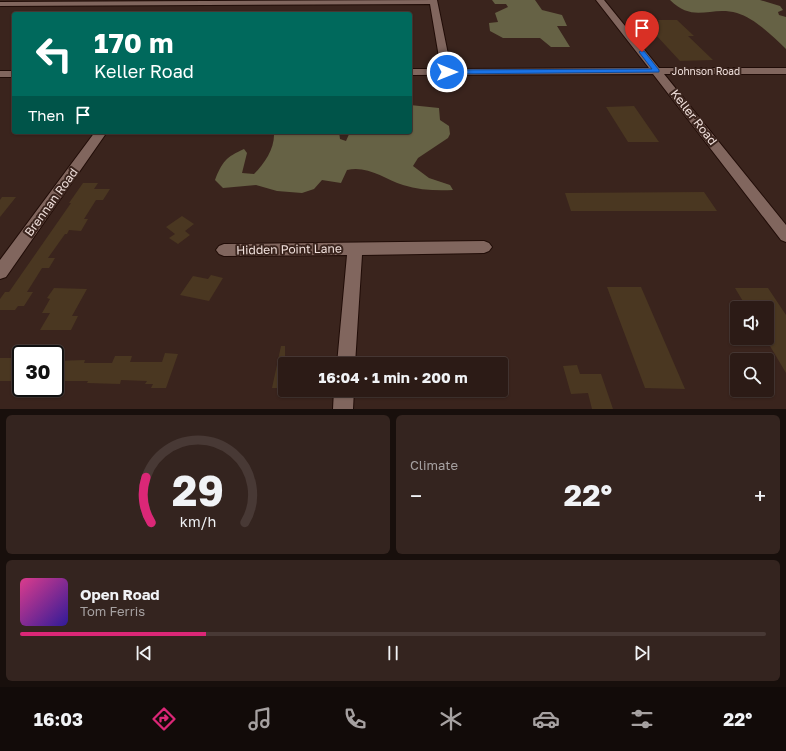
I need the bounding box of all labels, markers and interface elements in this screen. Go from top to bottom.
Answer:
pin [625,11,659,52]
icon: arrive [631,17,653,39]
text: 170 m [94,26,173,59]
icon: left [28,28,80,80]
position arrow [426,51,468,93]
text: Keller Road [94,60,194,82]
street label: Johnson Road [672,65,740,77]
street label: Keller Road [668,86,720,148]
icon: arrive [72,104,94,126]
text: Then [28,106,64,124]
street label: Brennan Road [21,165,81,239]
street label: Hidden Point Lane [236,241,342,257]
map controls [730,301,774,397]
button: sound [730,301,774,345]
speed limit sign: 30 [12,345,64,397]
button: search [730,353,774,397]
text: 16:04 · 1 min · 200 m [318,368,468,386]
text: Climate [410,457,458,473]
text: 29 [172,464,224,514]
text: 22° [564,477,612,513]
text: − [410,482,422,509]
text: + [754,482,766,509]
text: km/h [180,512,216,529]
text: Open Road [80,585,160,603]
text: Tom Ferris [80,603,145,619]
icon: previous [133,642,155,664]
icon: pause [382,642,404,664]
icon: next [631,642,653,664]
icon: directions [150,705,178,733]
icon: music [246,705,274,733]
icon: phone [341,705,369,733]
icon: climate [437,705,465,733]
icon: car [532,705,560,733]
icon: filters [628,705,656,733]
text: 16:03 [34,708,83,730]
text: 22° [723,708,752,730]

